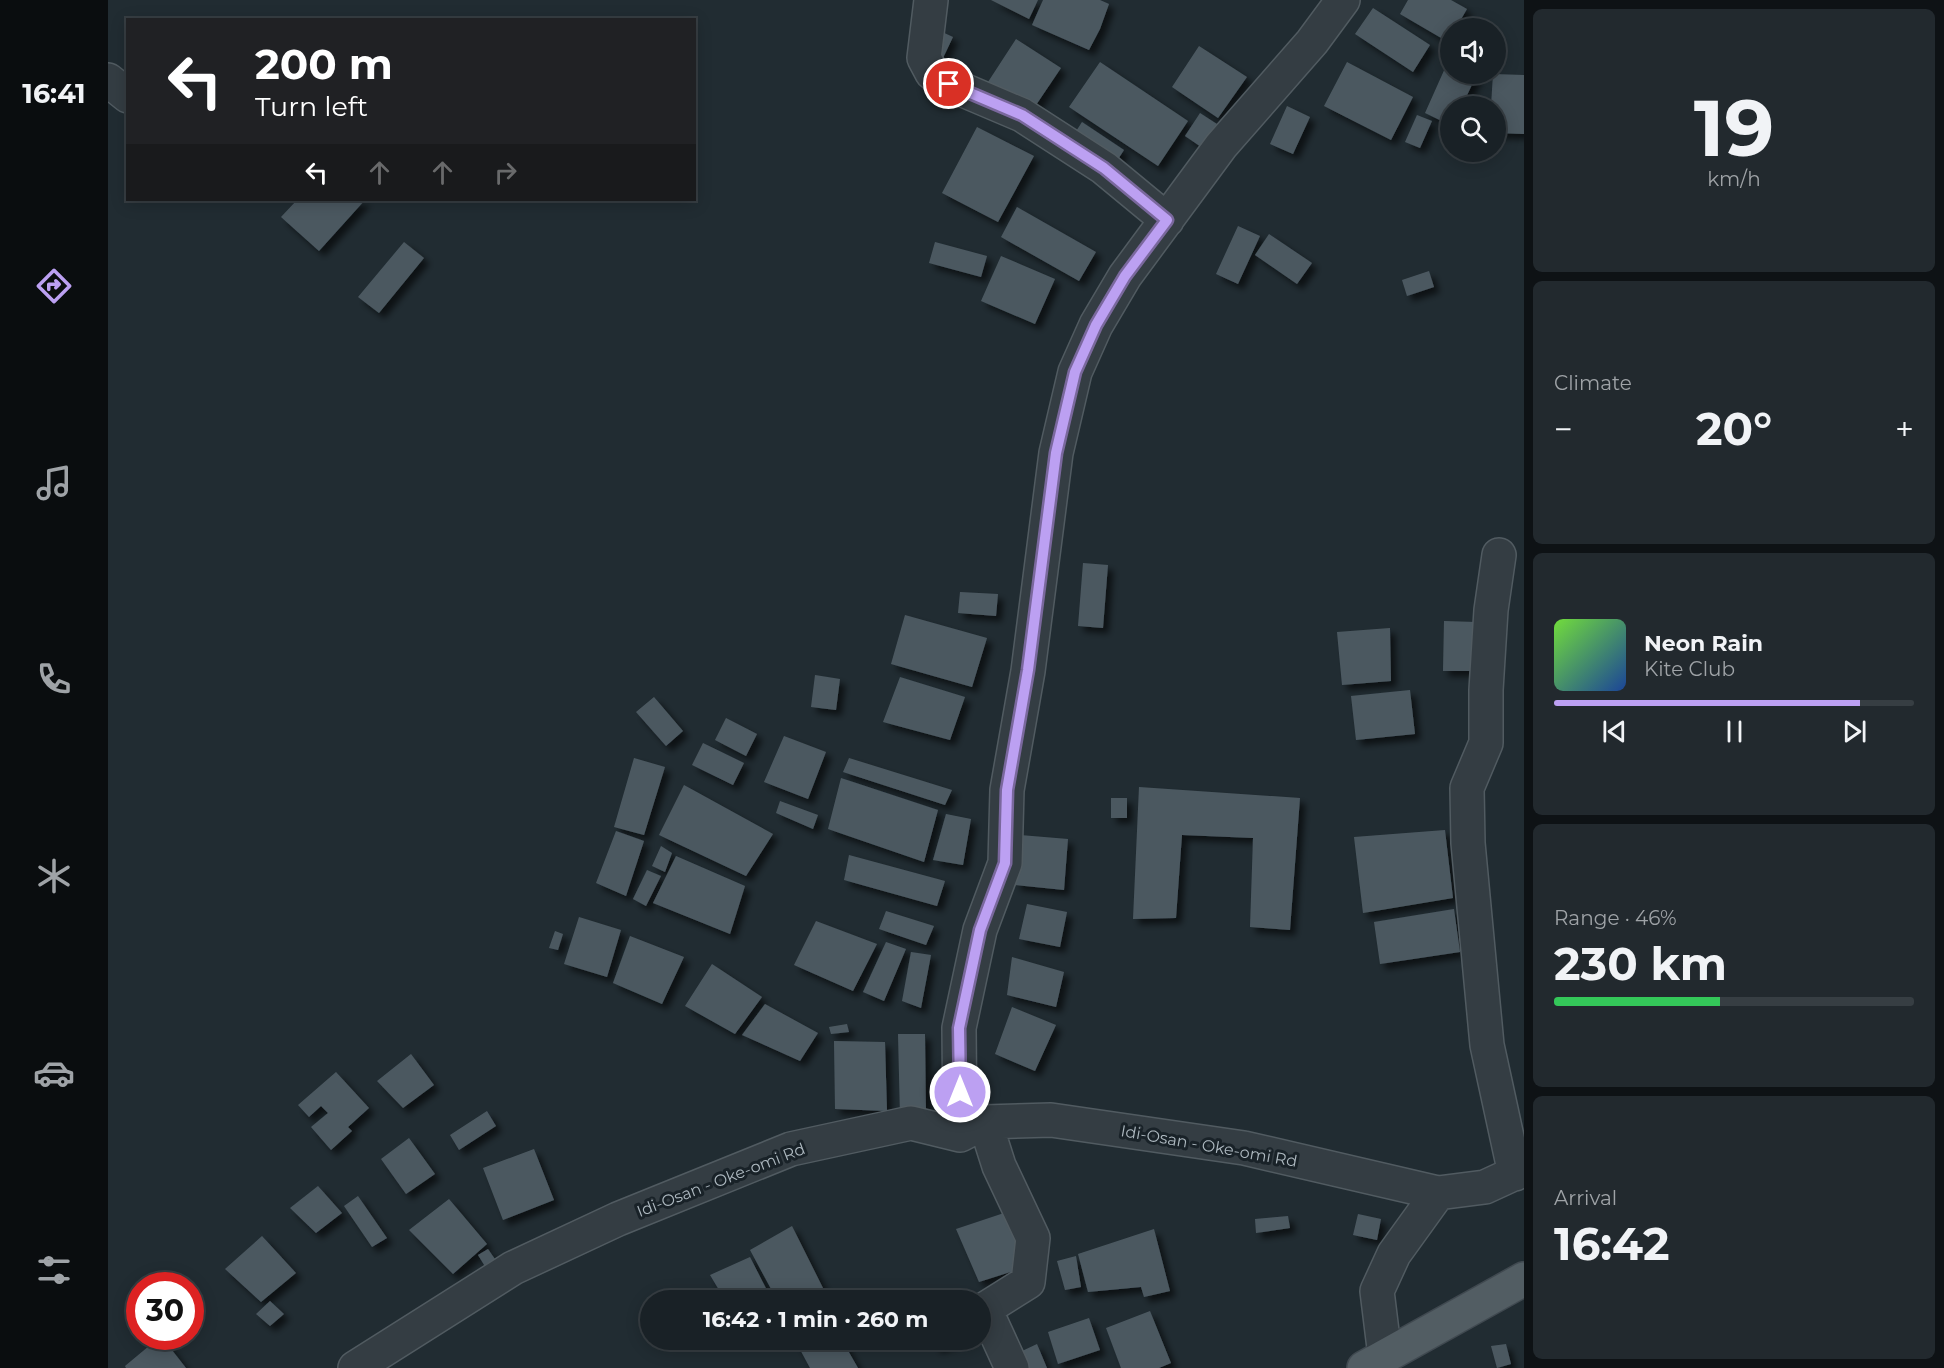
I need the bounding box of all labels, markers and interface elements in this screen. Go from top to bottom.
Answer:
map controls [1440,18,1506,162]
button: sound [1440,18,1506,84]
text: 200 m [255,38,393,90]
icon: left [156,42,234,120]
pin [923,58,974,109]
icon: arrive [932,67,965,100]
text: 16:41 [22,77,86,110]
text: 19 [1694,80,1774,176]
text: Turn left [255,90,368,123]
button: search [1440,96,1506,162]
icon: left [300,156,333,189]
icon: ahead [363,156,396,189]
icon: ahead [426,156,459,189]
icon: right [489,156,522,189]
text: km/h [1707,167,1761,191]
icon: directions [33,265,75,307]
text: Climate [1554,371,1632,395]
text: 20° [1696,401,1772,456]
text: − [1554,409,1573,449]
text: + [1895,409,1914,449]
icon: music [33,462,75,504]
text: Neon Rain [1644,630,1763,657]
text: Kite Club [1644,657,1735,681]
icon: phone [33,658,75,700]
icon: previous [1598,715,1631,748]
icon: pause [1718,715,1751,748]
icon: next [1838,715,1871,748]
icon: climate [33,855,75,897]
text: Range · 46% [1554,906,1677,930]
text: 230 km [1554,936,1727,991]
icon: car [33,1052,75,1094]
position arrow [928,1060,992,1124]
street label: Idi-Osan - Oke-omi Rd [1119,1121,1299,1171]
street label: Idi-Osan - Oke-omi Rd [634,1139,808,1221]
text: Arrival [1554,1186,1617,1210]
text: 16:42 [1554,1216,1670,1271]
icon: filters [33,1249,75,1291]
speed limit sign: 30 [126,1272,204,1350]
text: 16:42 · 1 min · 260 m [703,1306,928,1333]

